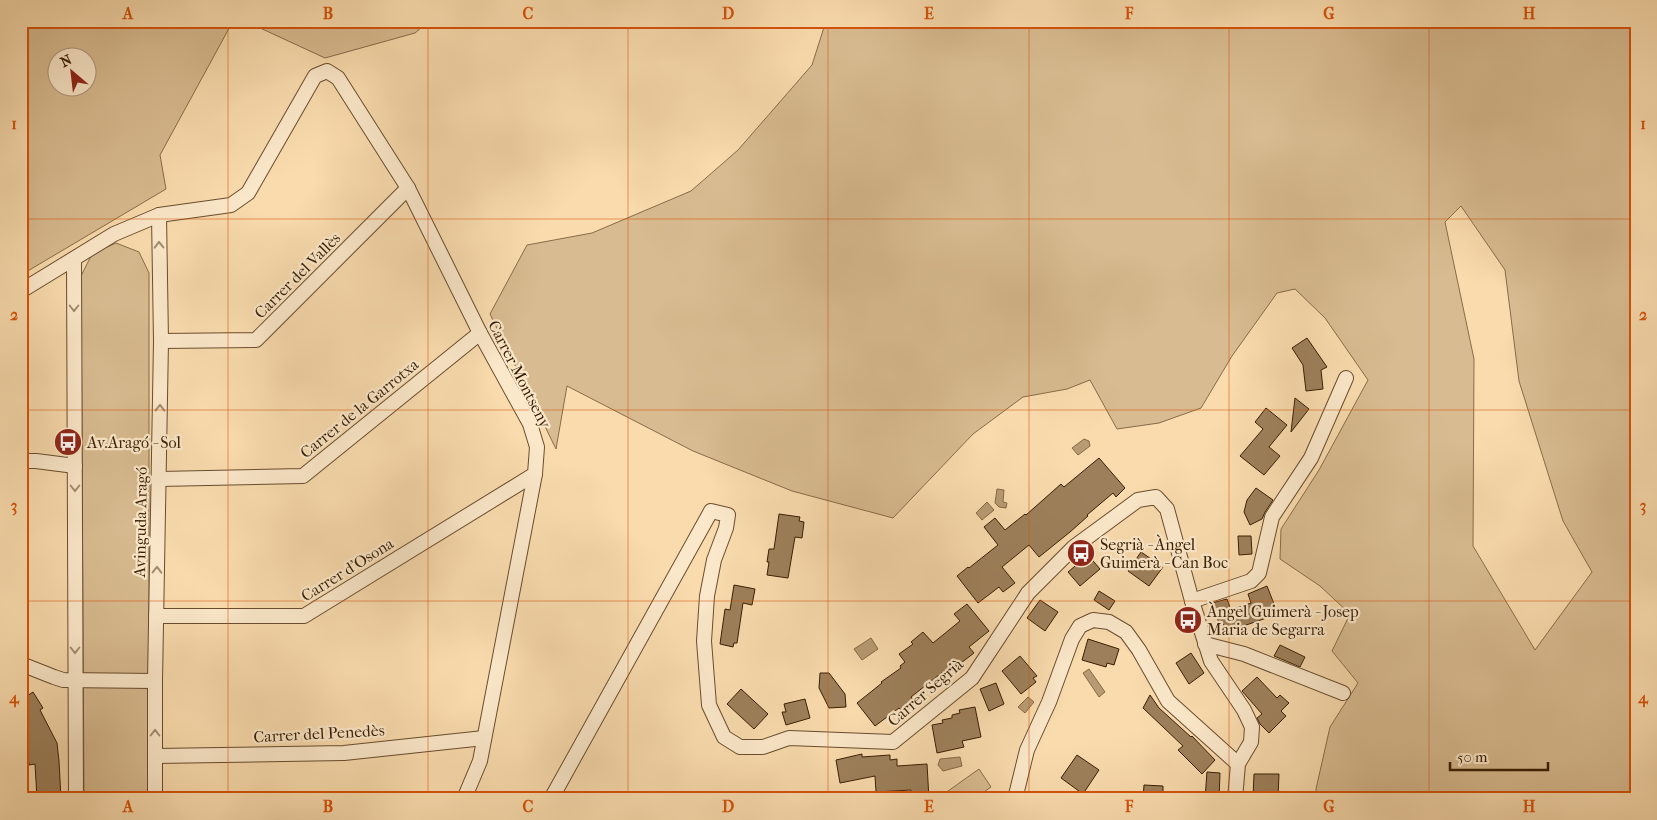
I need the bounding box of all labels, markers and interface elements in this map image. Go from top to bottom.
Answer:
text: A [122,4,134,23]
text: B [323,4,333,23]
text: C [523,4,534,23]
text: D [722,4,734,23]
text: E [924,4,934,23]
text: F [1124,4,1134,23]
text: G [1323,4,1335,23]
text: H [1523,4,1536,23]
north arrow [48,48,98,98]
text: N [57,51,75,71]
text: 1 [11,114,17,133]
text: 1 [1640,114,1646,133]
street label: Carrer del Vallès [250,228,344,322]
one-way arrow [154,241,164,248]
one-way arrow [69,304,79,312]
text: 2 [10,305,18,324]
text: 2 [1639,305,1647,324]
street label: Carrer Montseny [484,317,555,432]
street label: Carrer de la Garrotxa [296,354,423,462]
one-way arrow [155,403,165,411]
bus stop icon: Av.Aragó - Sol [53,427,83,457]
place label: Av.Aragó - Sol [86,433,181,452]
street label: Avinguda Aragó [130,467,151,578]
one-way arrow [70,484,80,492]
text: 3 [11,496,17,516]
text: 3 [1640,496,1646,516]
street label: Carrer d'Osona [298,533,397,605]
place label: Segrià - Àngel Guimerà - Can Boc [1100,534,1228,572]
bus stop icon: Segrià - Àngel Guimerà - Can Boc [1066,538,1096,568]
one-way arrow [152,566,162,574]
place label: Àngel Guimerà - Josep Maria de Segarra [1206,601,1359,639]
bus stop icon: Àngel Guimerà - Josep Maria de Segarra [1173,605,1203,635]
one-way arrow [70,646,80,654]
street label: Carrer Segrià [884,654,967,730]
text: 4 [8,688,20,708]
text: 4 [1637,688,1649,708]
street label: Carrer del Penedès [253,721,385,746]
one-way arrow [150,728,160,736]
scale bar [1450,740,1547,772]
text: 50 m [1457,748,1488,766]
text: A [122,797,134,816]
text: B [323,797,333,816]
text: C [523,797,534,816]
text: D [722,797,734,816]
text: E [924,797,934,816]
text: F [1124,797,1134,816]
text: G [1323,797,1335,816]
text: H [1523,797,1536,816]

